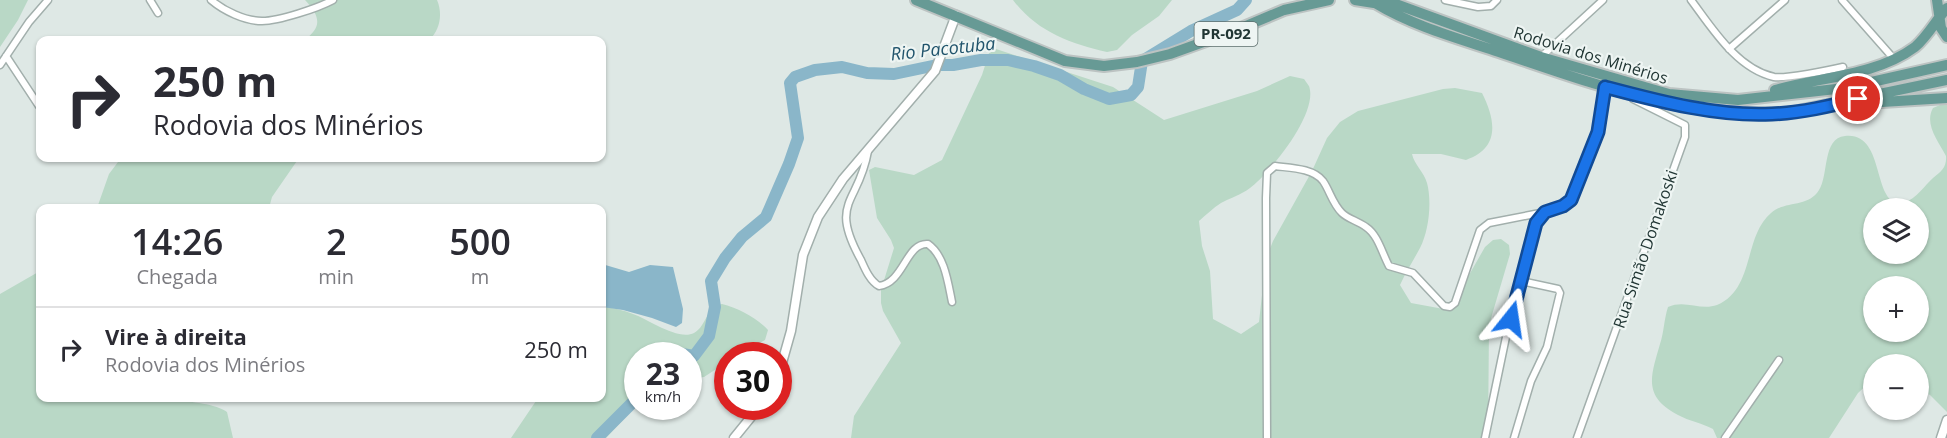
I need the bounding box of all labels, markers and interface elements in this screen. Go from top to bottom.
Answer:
street label: Rodovia dos Minérios [1511,21,1671,89]
road number: PR-092 [1194,22,1258,46]
water label: Rio Pacotuba [889,31,996,65]
text: 250 m [153,52,277,109]
icon: right [54,60,132,138]
pin [1832,73,1883,124]
icon: arrive [1841,82,1874,115]
text: Rodovia dos Minérios [153,106,423,143]
street label: Rua Simão Domakoski [1608,167,1682,331]
map controls [1863,198,1929,420]
button: layers [1863,198,1929,264]
text: 14:26 [131,217,223,266]
text: 2 [326,217,347,266]
text: 500 [449,217,511,266]
text: Chegada [136,263,218,290]
text: min [318,263,354,290]
text: m [471,263,489,290]
button: + [1863,276,1929,342]
position arrow [1479,287,1543,351]
text: Vire à direita [105,321,247,351]
icon: right [54,333,87,366]
text: 250 m [524,334,588,364]
speed limit sign: 30 [714,342,792,420]
text: Rodovia dos Minérios [105,351,305,378]
text: 23 [646,353,680,394]
button: − [1863,354,1929,420]
text: km/h [645,386,681,406]

